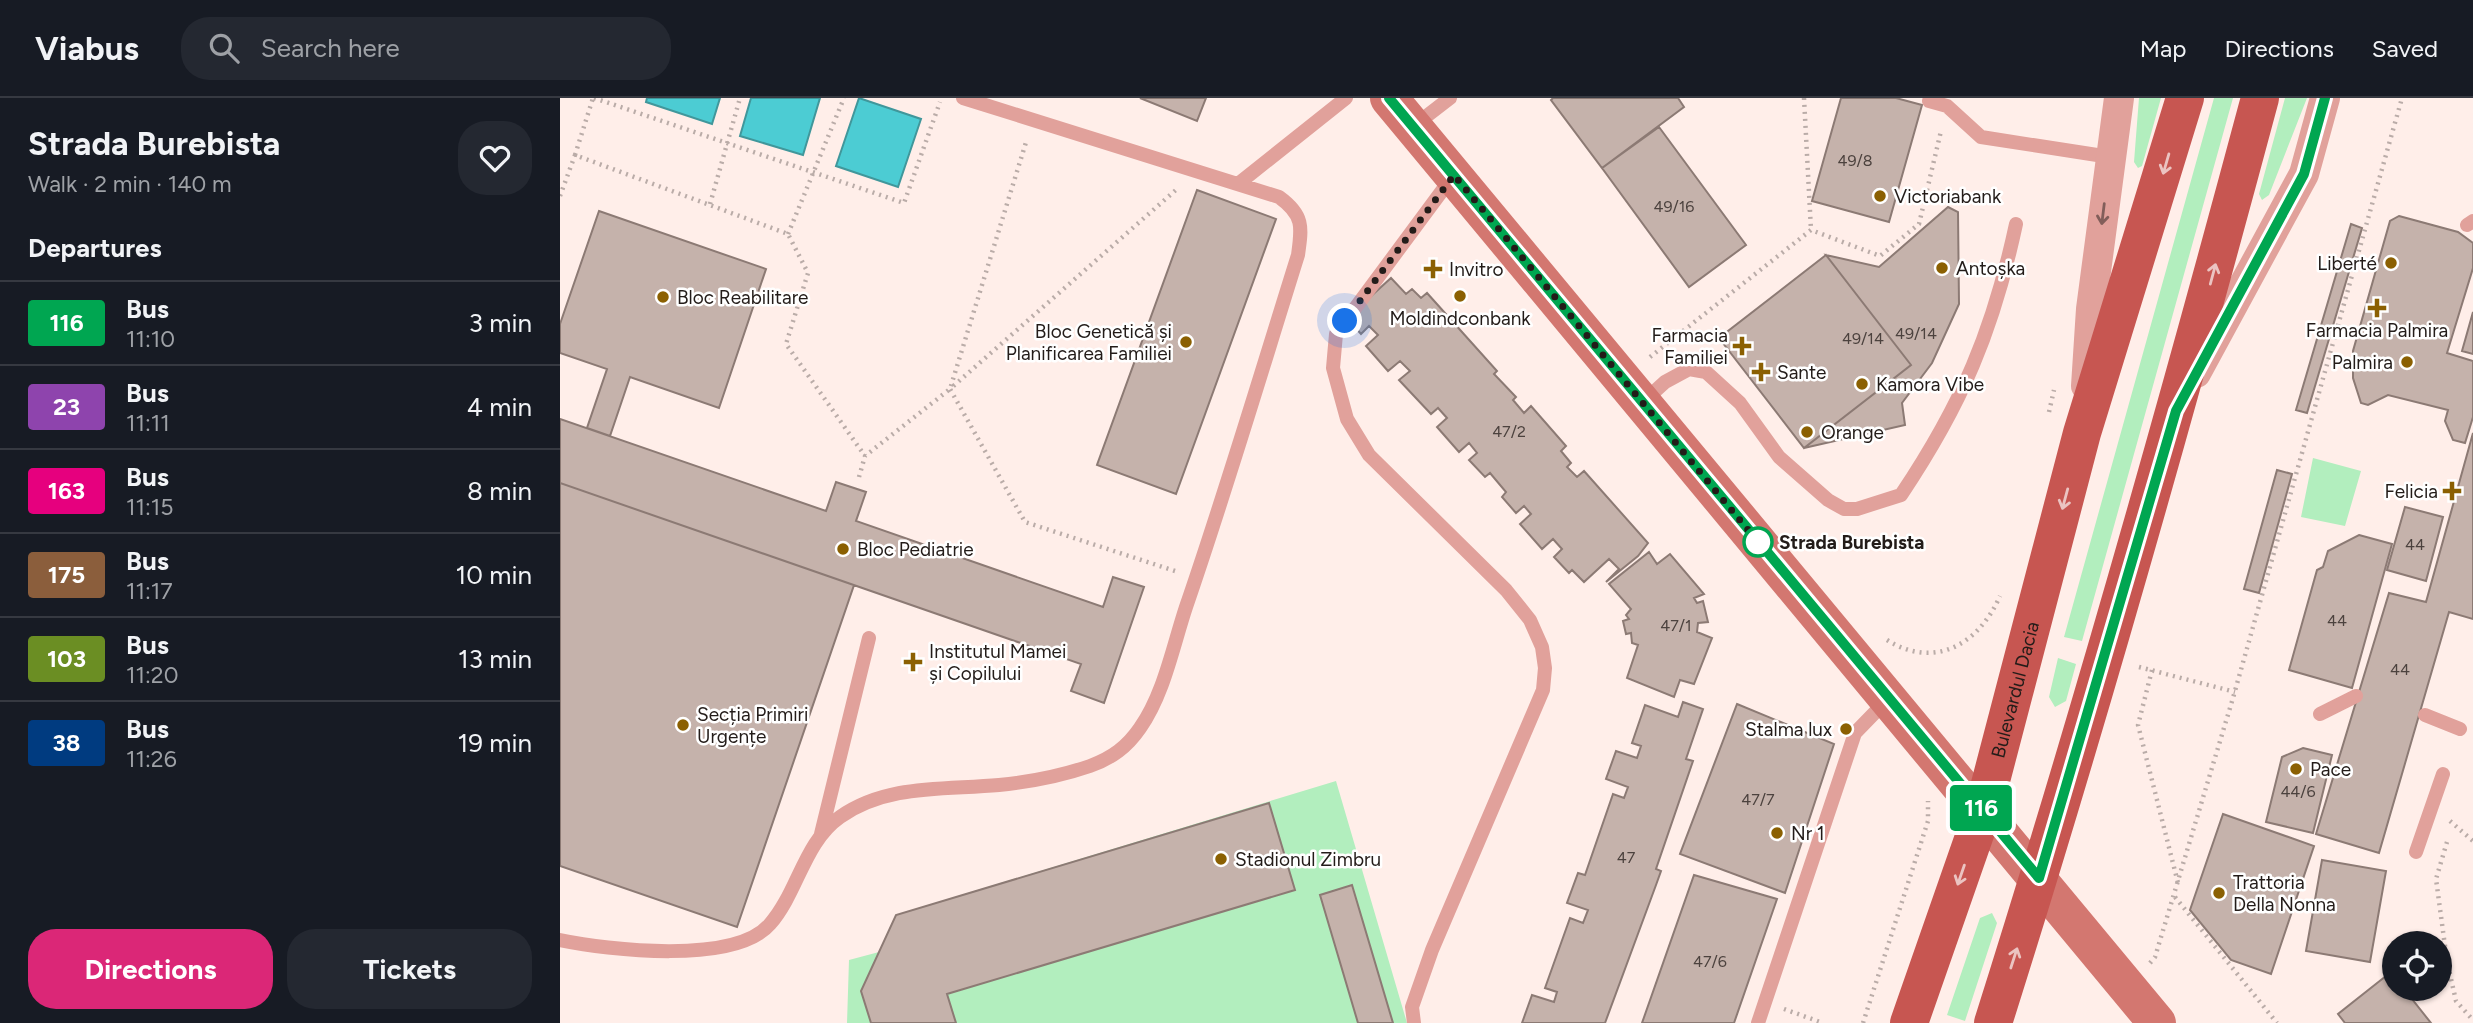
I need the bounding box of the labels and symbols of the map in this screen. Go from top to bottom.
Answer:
house number: 49/8 [1837,151,1873,170]
one-way arrow [2159,152,2172,174]
place label: Victoriabank [1894,185,2002,208]
marker: Victoriabank [1872,188,1888,204]
house number: 49/16 [1654,197,1694,216]
one-way arrow [2097,202,2110,225]
place label: Liberté [2317,252,2377,275]
marker: Liberté [2383,255,2399,271]
place label: Antoșka [1956,257,2025,280]
place label: Invitro [1449,258,1504,281]
marker: Invitro [1423,259,1443,279]
marker: Antoșka [1934,260,1950,276]
one-way arrow [2207,263,2220,286]
place label: Bloc Reabilitare [677,286,809,309]
marker: Moldindconbank [1452,288,1468,304]
marker: Bloc Reabilitare [655,289,671,305]
marker: Farmacia Palmira [2369,300,2385,316]
your location [1327,303,1362,338]
place label: Moldindconbank [1389,307,1531,330]
place label: Farmacia Palmira [2306,319,2448,342]
place label: Bloc Genetică și Planificarea Familiei [1006,320,1172,365]
place label: Farmacia Familiei [1651,324,1728,369]
house number: 49/14 [1895,324,1937,343]
house number: 49/14 [1842,329,1884,348]
marker: Bloc Genetică și Planificarea Familiei [1178,334,1194,350]
marker: Farmacia Familiei [1734,338,1750,354]
place label: Palmira [2332,351,2393,374]
marker: Palmira [2399,354,2415,370]
place label: Sante [1777,361,1826,384]
marker: Sante [1751,362,1771,382]
place label: Kamora Vibe [1876,373,1984,396]
marker: Kamora Vibe [1854,376,1870,392]
place label: Orange [1821,421,1884,444]
house number: 47/2 [1492,422,1526,441]
marker: Orange [1799,424,1815,440]
place label: Felicia [2384,480,2438,503]
marker: Felicia [2444,483,2460,499]
one-way arrow [2058,487,2071,510]
marker: Strada Burebista [1743,527,1773,557]
place label: Strada Burebista [1779,531,1924,554]
house number: 44 [2405,535,2425,554]
place label: Bloc Pediatrie [857,538,974,561]
marker: Bloc Pediatrie [835,541,851,557]
house number: 44 [2327,611,2347,630]
house number: 47/1 [1660,616,1692,635]
street label: Bulevardul Dacia [1986,619,2044,760]
place label: Institutul Mamei și Copilului [929,640,1066,685]
marker: Institutul Mamei și Copilului [903,652,923,672]
house number: 44 [2390,660,2410,679]
place label: Secția Primiri Urgențe [697,703,808,748]
marker: Secția Primiri Urgențe [675,717,691,733]
place label: Stalma lux [1745,718,1832,741]
marker: Stalma lux [1838,721,1854,737]
place label: Pace [2310,758,2351,781]
marker: Pace [2288,761,2304,777]
house number: 44/6 [2280,782,2316,801]
line badge: 116 [1941,785,2021,831]
house number: 47/7 [1741,790,1775,809]
place label: Nr 1 [1791,822,1825,845]
marker: Nr 1 [1769,825,1785,841]
place label: Stadionul Zimbru [1235,848,1381,871]
house number: 47 [1617,848,1636,867]
marker: Stadionul Zimbru [1213,851,1229,867]
one-way arrow [1954,864,1966,886]
place label: Trattoria Della Nonna [2233,871,2336,916]
marker: Trattoria Della Nonna [2211,885,2227,901]
one-way arrow [2008,947,2021,969]
house number: 47/6 [1693,952,1727,971]

